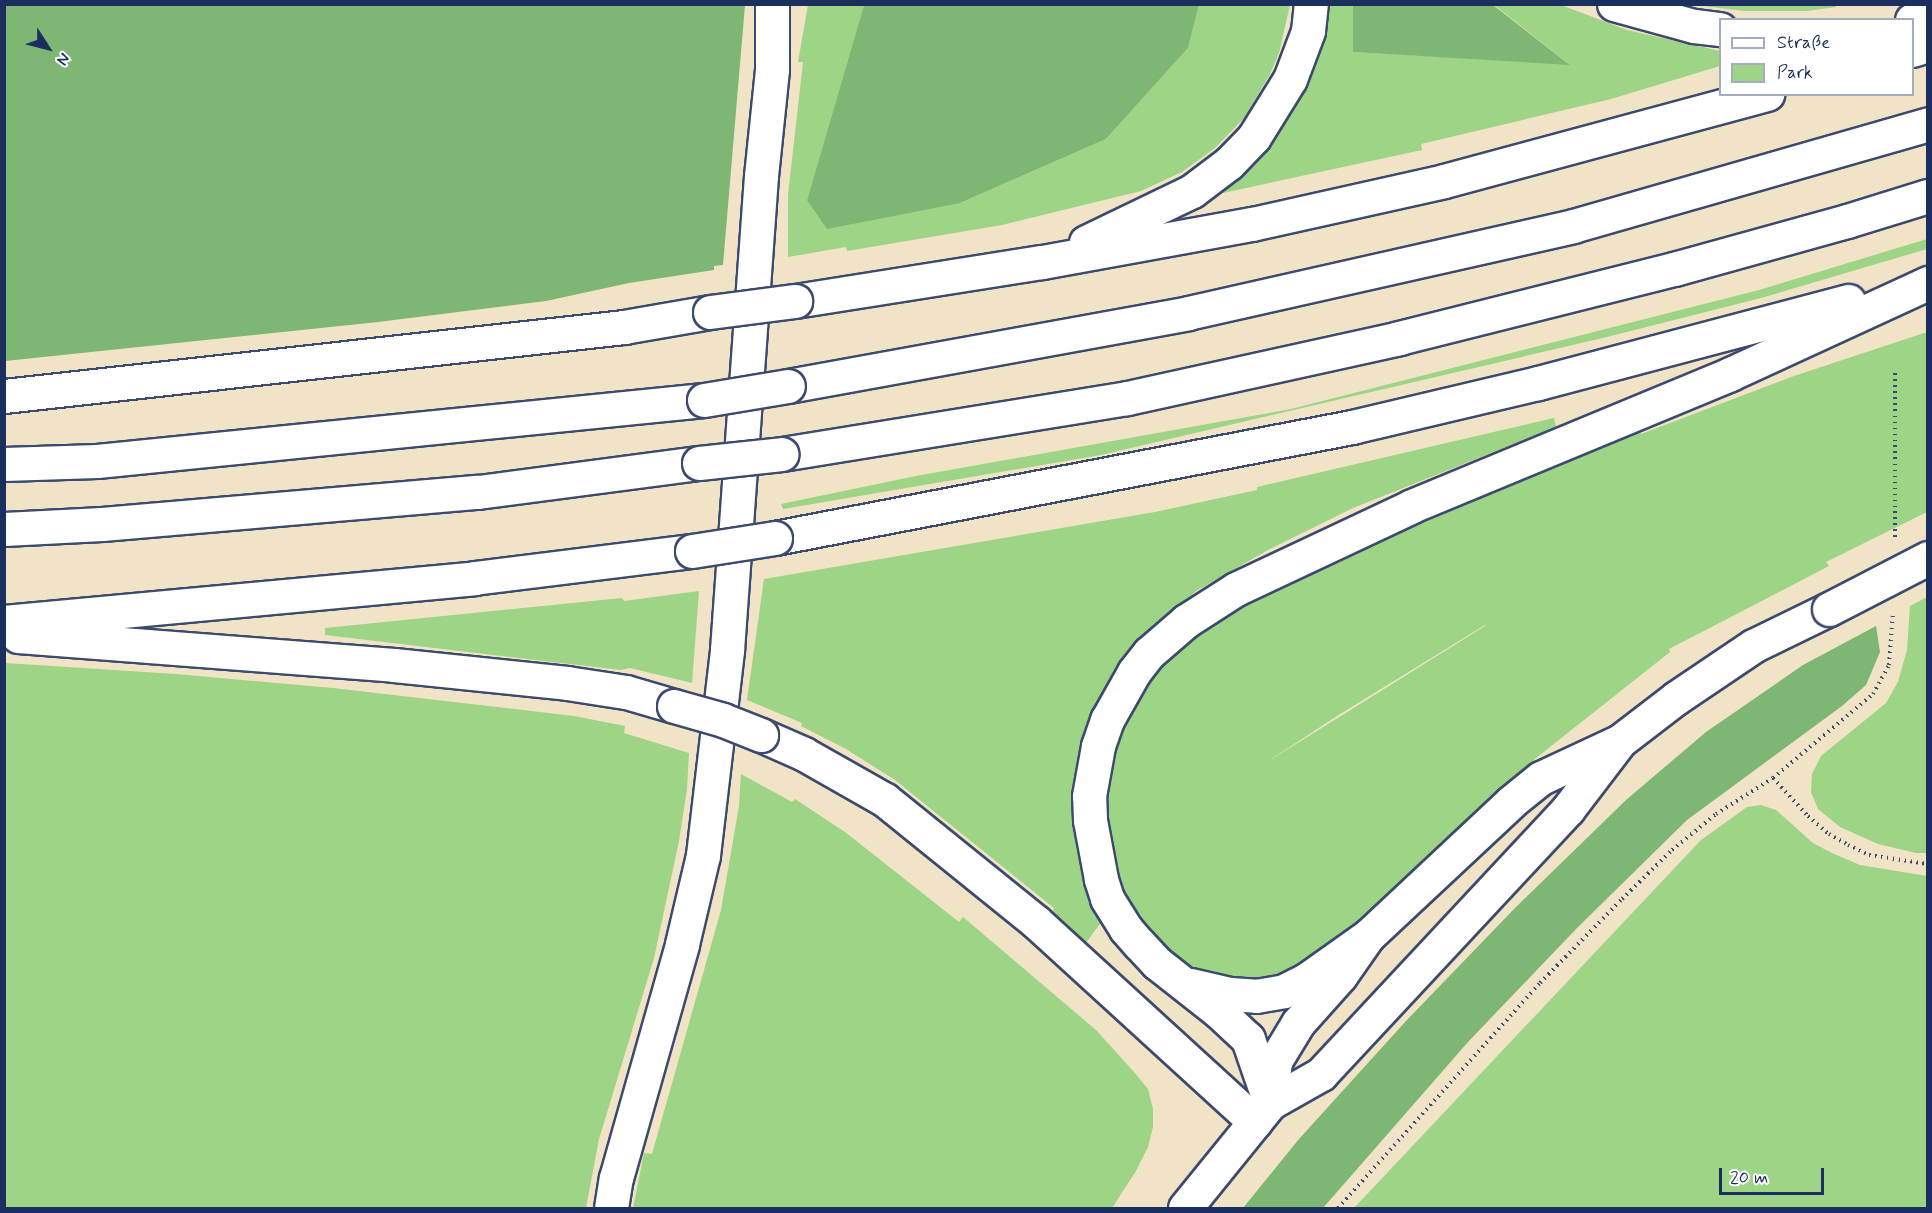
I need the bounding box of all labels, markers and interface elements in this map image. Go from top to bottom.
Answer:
north arrow [18,18,78,78]
legend [1719,18,1914,96]
text: Straße [1777,31,1830,55]
text: N [51,48,75,69]
text: Park [1777,61,1813,85]
scale bar [1722,1156,1827,1194]
text: 20 m [1730,1166,1768,1190]

